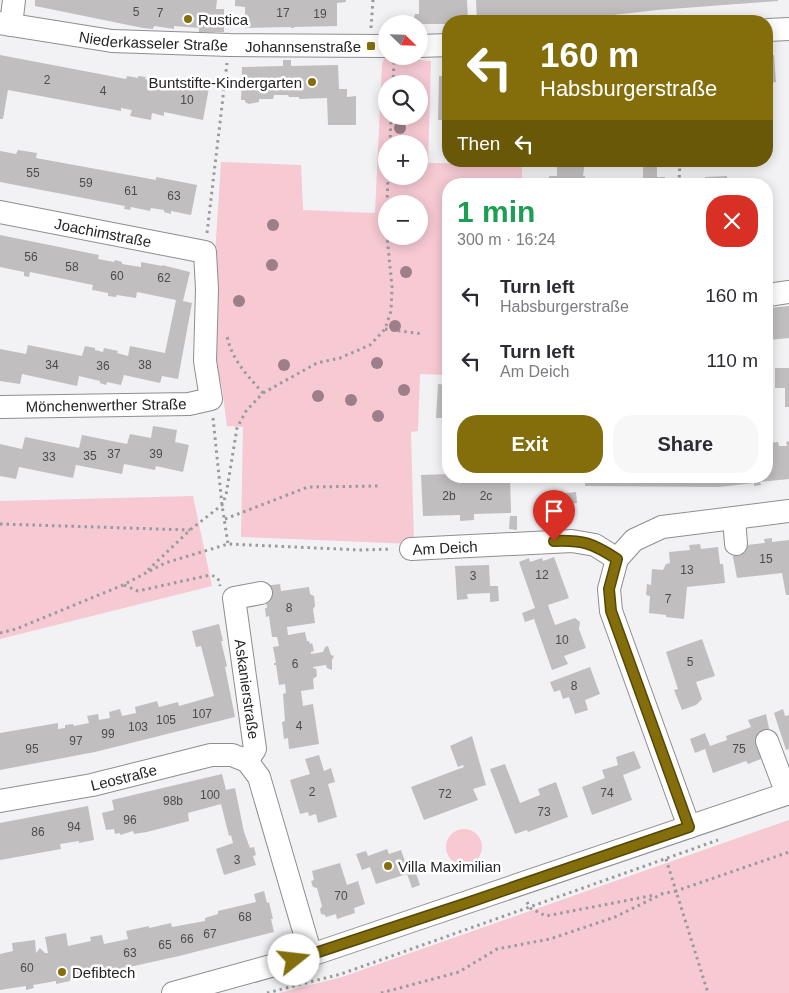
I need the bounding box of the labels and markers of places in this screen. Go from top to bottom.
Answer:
place label: Rustica [198,11,249,28]
marker: Rustica [182,13,194,25]
place label: Johannsenstraße [245,38,361,55]
marker: Johannsenstraße [365,40,377,52]
place label: Buntstifte-Kindergarten [149,74,302,91]
marker: Buntstifte-Kindergarten [306,76,318,88]
pin [533,490,575,541]
place label: Villa Maximilian [398,858,501,875]
marker: Villa Maximilian [382,860,394,872]
place label: Defibtech [72,964,135,981]
marker: Defibtech [56,966,68,978]

